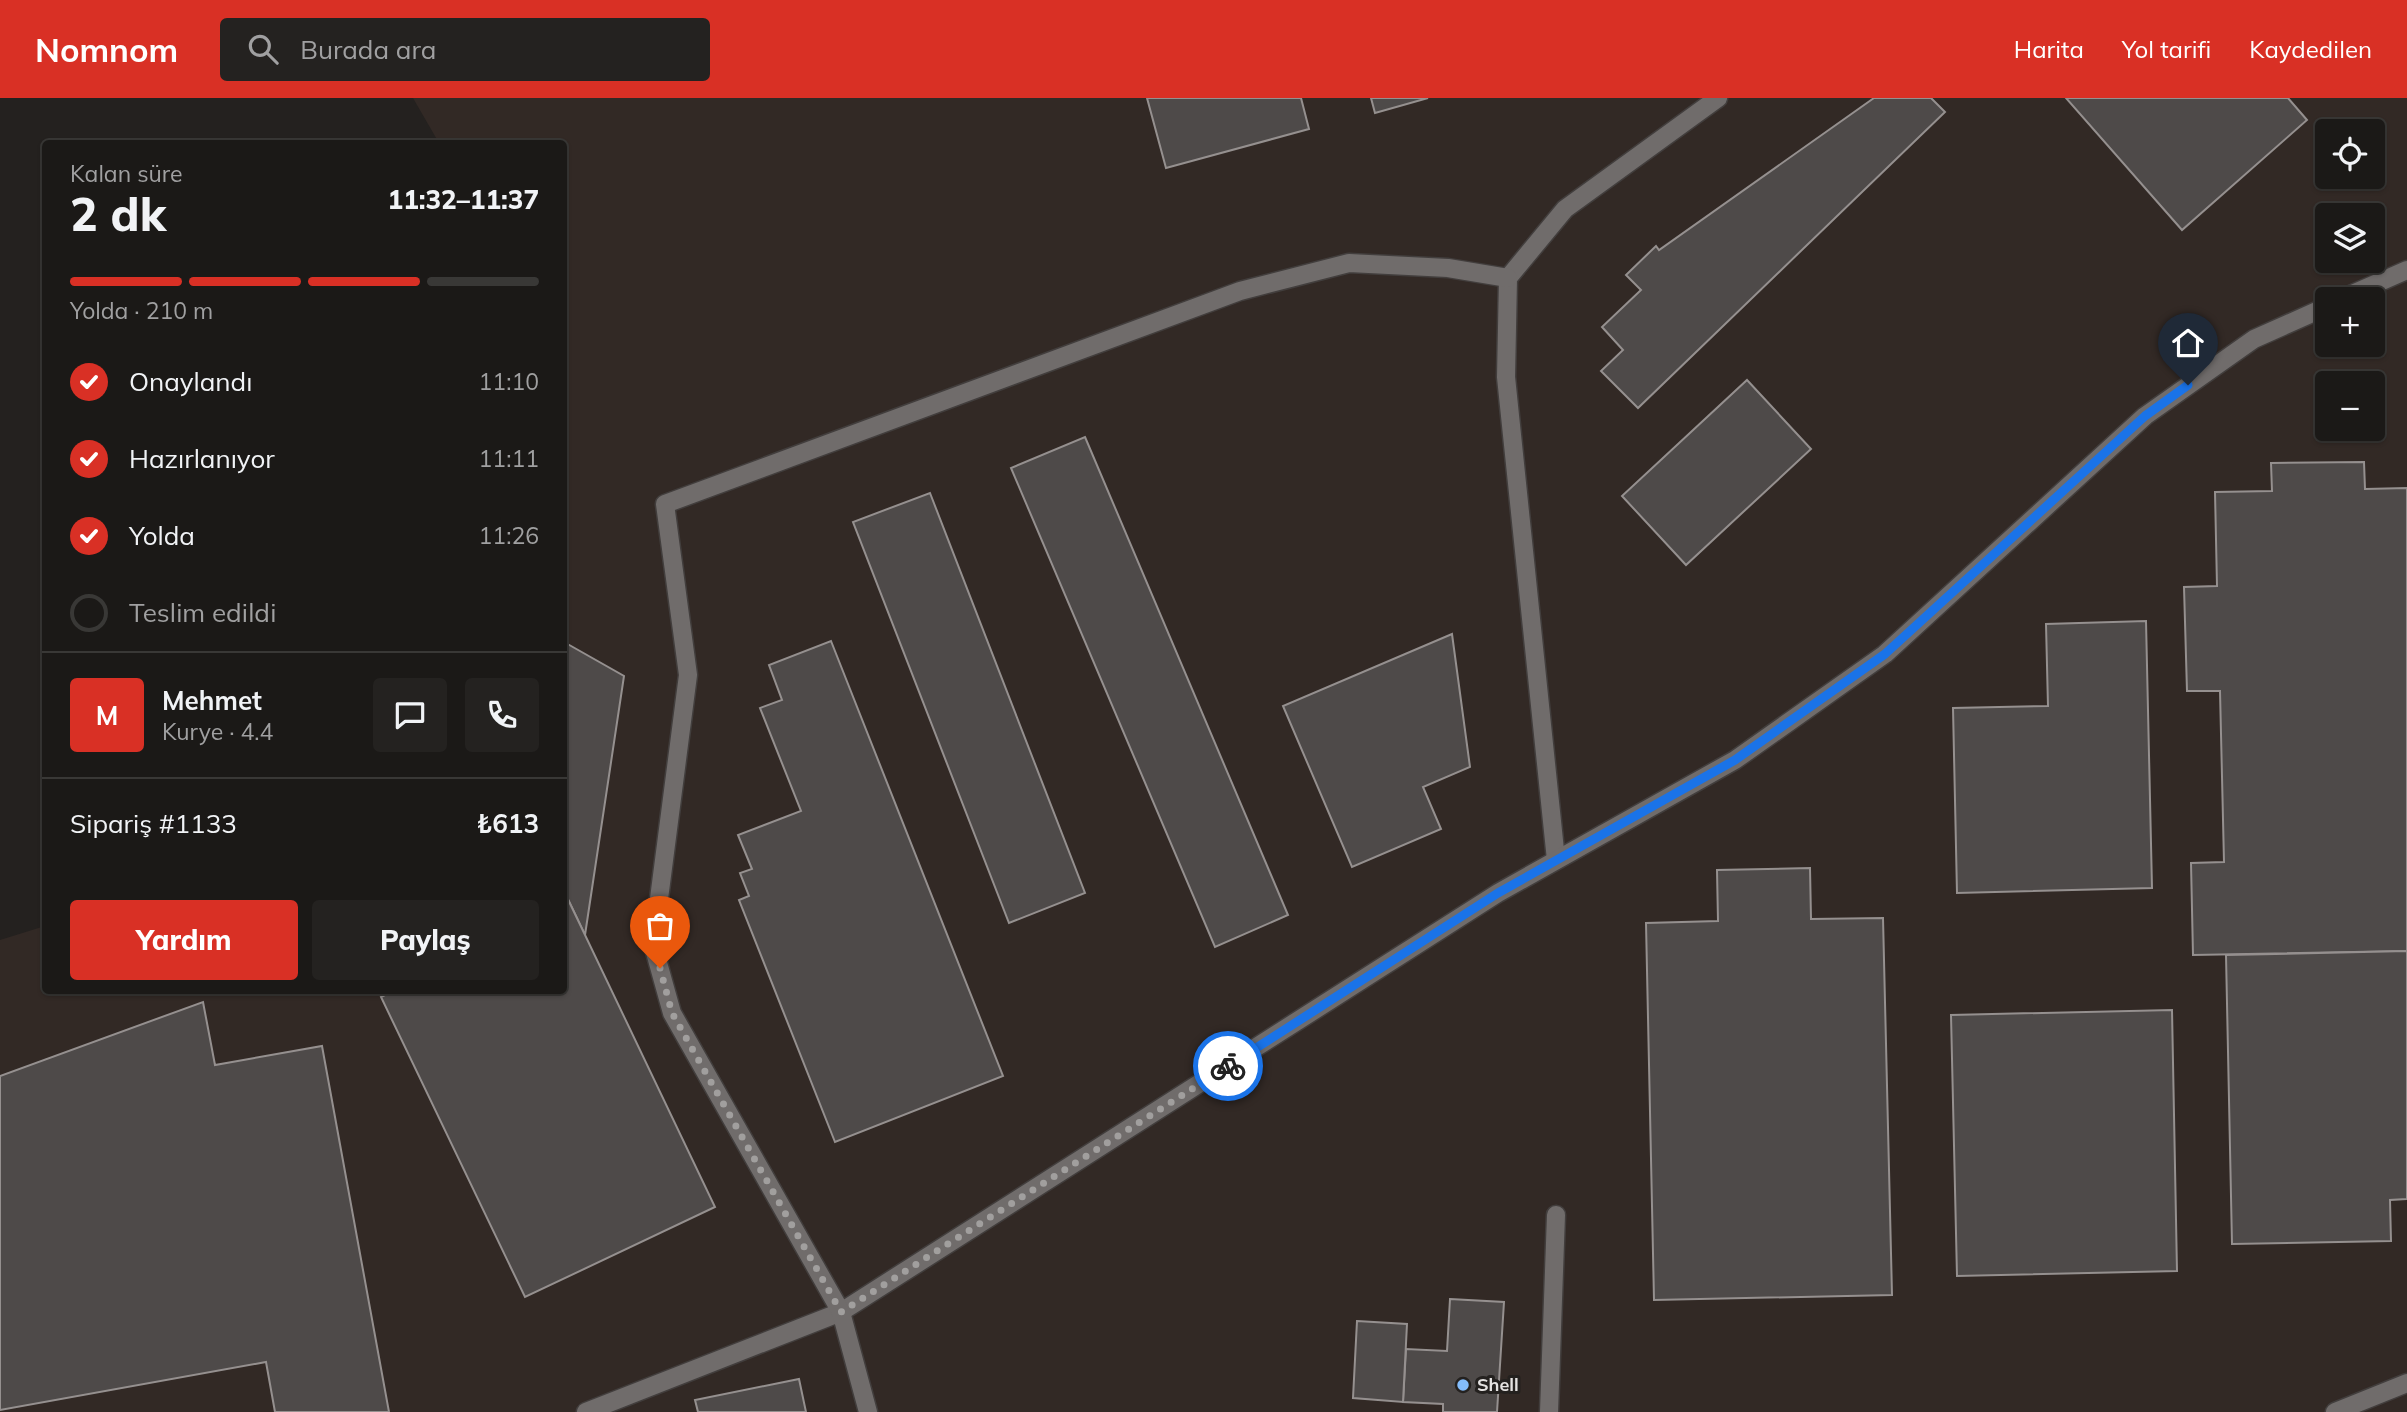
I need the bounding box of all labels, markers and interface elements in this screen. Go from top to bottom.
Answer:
search box [220,18,710,81]
text: Nomnom [35,29,178,70]
icon: search [244,30,282,68]
text: Burada ara [300,33,436,66]
text: Harita [2014,34,2084,64]
text: Yol tarifi [2122,34,2211,64]
text: Kaydedilen [2249,34,2372,64]
map controls [2315,119,2385,441]
button: locate [2315,119,2385,189]
text: Kalan süre [70,159,183,188]
text: 11:32–11:37 [388,183,539,216]
text: 2 dk [70,185,166,243]
button: layers [2315,203,2385,273]
button: + [2315,287,2385,357]
text: Yolda · 210 m [70,296,213,325]
pin [2158,313,2218,385]
icon: home [2169,324,2207,362]
icon: check [70,363,108,401]
text: Onaylandı [129,365,252,398]
text: 11:10 [479,367,539,396]
button: − [2315,371,2385,441]
icon: check [70,440,108,478]
text: Hazırlanıyor [129,442,275,475]
text: 11:11 [479,444,539,473]
icon: check [70,517,108,555]
text: Yolda [129,519,195,552]
text: 11:26 [479,521,539,550]
text: Teslim edildi [129,596,276,629]
button: chat [373,678,447,752]
button: phone [465,678,539,752]
text: Mehmet [162,684,262,717]
text: M [96,699,118,732]
text: Kurye · 4.4 [162,717,273,746]
text: Sipariş #1133 [70,807,237,840]
text: ₺613 [477,807,539,840]
pin [630,896,690,968]
button: Yardım [70,900,298,980]
button: Paylaş [312,900,539,980]
icon: bag [641,907,679,945]
courier [1193,1031,1263,1101]
icon: bike [1209,1047,1247,1085]
place label: Shell [1477,1373,1519,1396]
marker: Shell [1455,1377,1471,1393]

